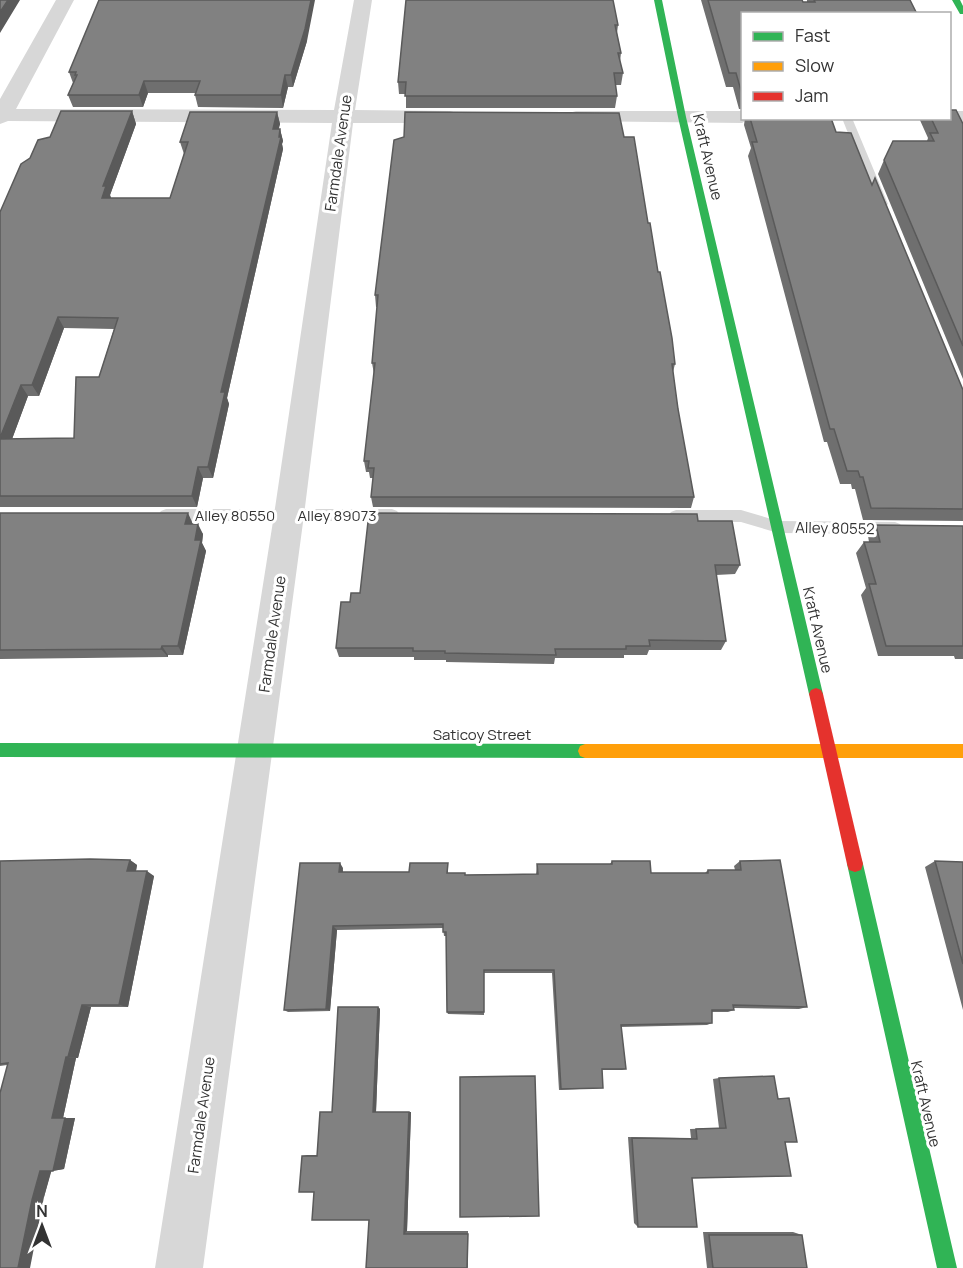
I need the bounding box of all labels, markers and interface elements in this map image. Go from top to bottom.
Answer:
legend [741,12,951,120]
text: Fast [795,23,830,47]
text: Slow [795,53,835,77]
text: Jam [795,83,829,107]
street label: Farmdale Avenue [319,93,357,213]
street label: Kraft Avenue [688,112,728,202]
street label: Alley 80550 [195,505,275,526]
street label: Alley 89073 [297,505,377,526]
street label: Alley 80552 [795,517,875,539]
street label: Farmdale Avenue [253,574,291,694]
street label: Kraft Avenue [798,585,838,675]
street label: Saticoy Street [433,724,531,745]
street label: Farmdale Avenue [182,1055,220,1175]
street label: Kraft Avenue [906,1059,946,1149]
north arrow [12,1196,72,1256]
text: N [36,1200,48,1222]

